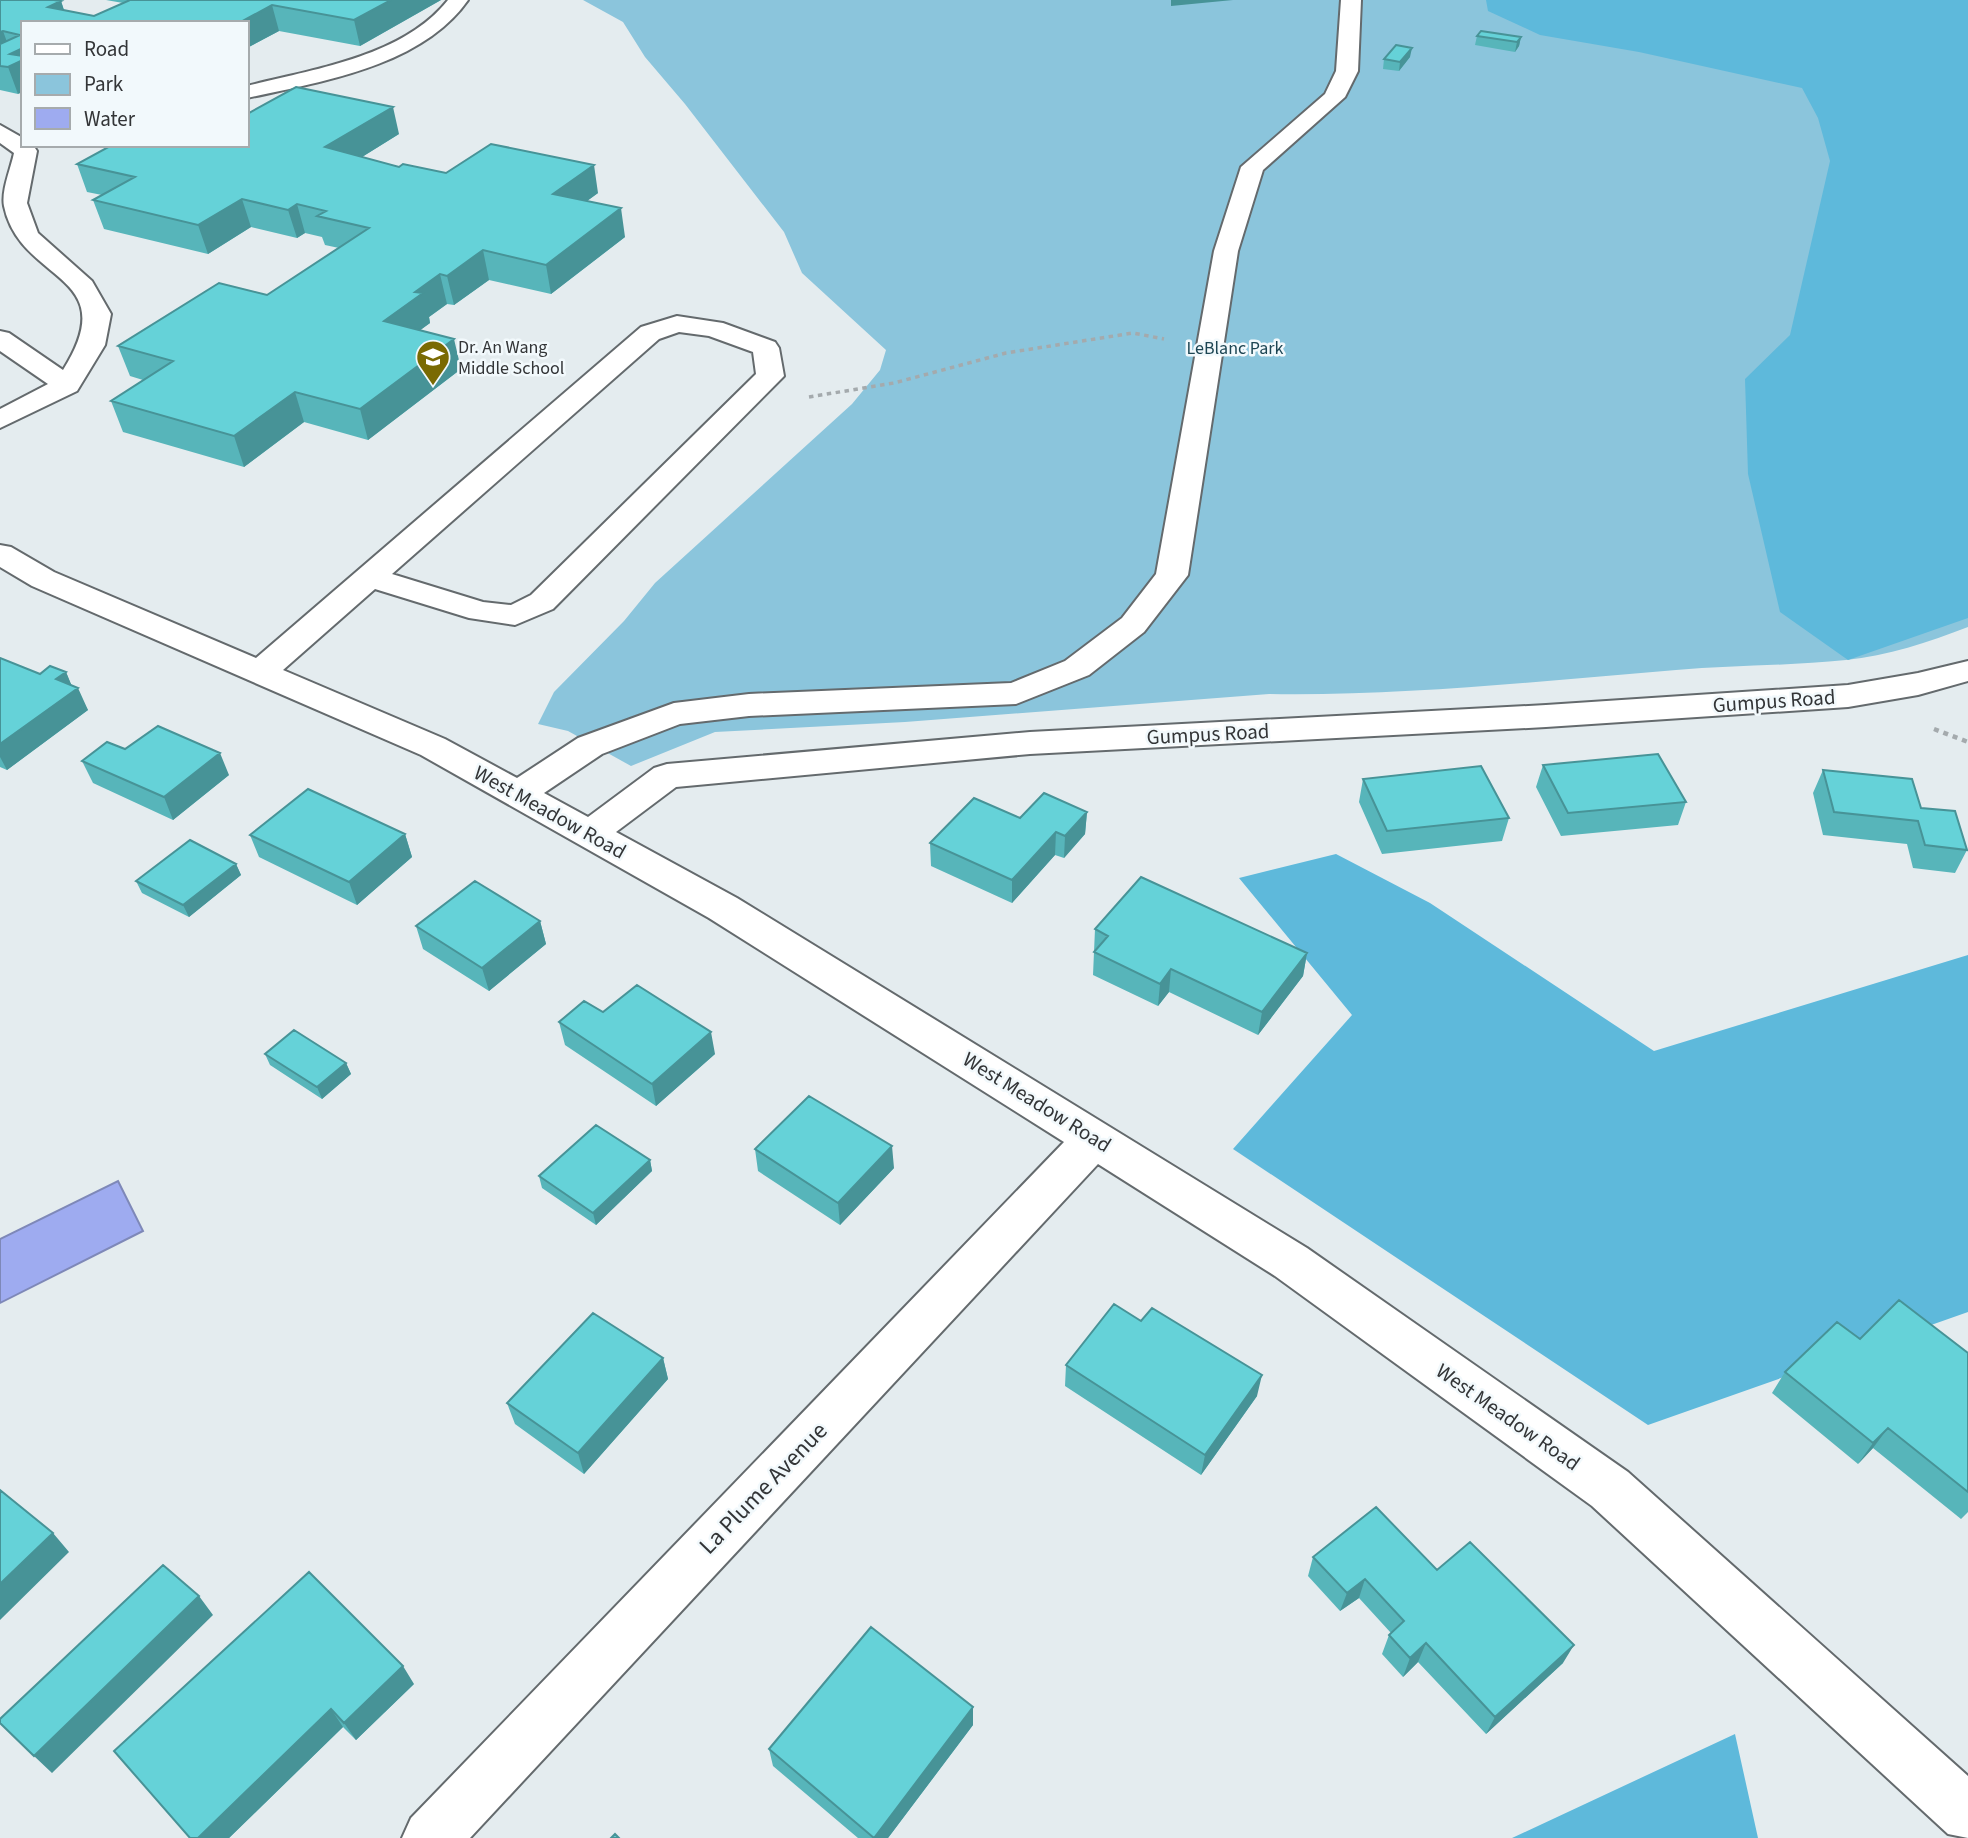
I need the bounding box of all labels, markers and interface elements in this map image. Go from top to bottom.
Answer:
legend [21,21,248,147]
text: Road [84,34,129,64]
text: Park [84,69,124,99]
text: Water [84,104,136,134]
place label: Dr. An Wang Middle School [458,335,564,381]
park label: LeBlanc Park [1186,336,1284,361]
school or university icon: Dr. An Wang Middle School [414,338,452,387]
street label: Gumpus Road [1712,682,1836,720]
street label: Gumpus Road [1146,716,1270,752]
street label: West Meadow Road [468,758,632,866]
street label: West Meadow Road [957,1044,1117,1160]
street label: West Meadow Road [1430,1356,1586,1478]
street label: La Plume Avenue [691,1414,836,1562]

